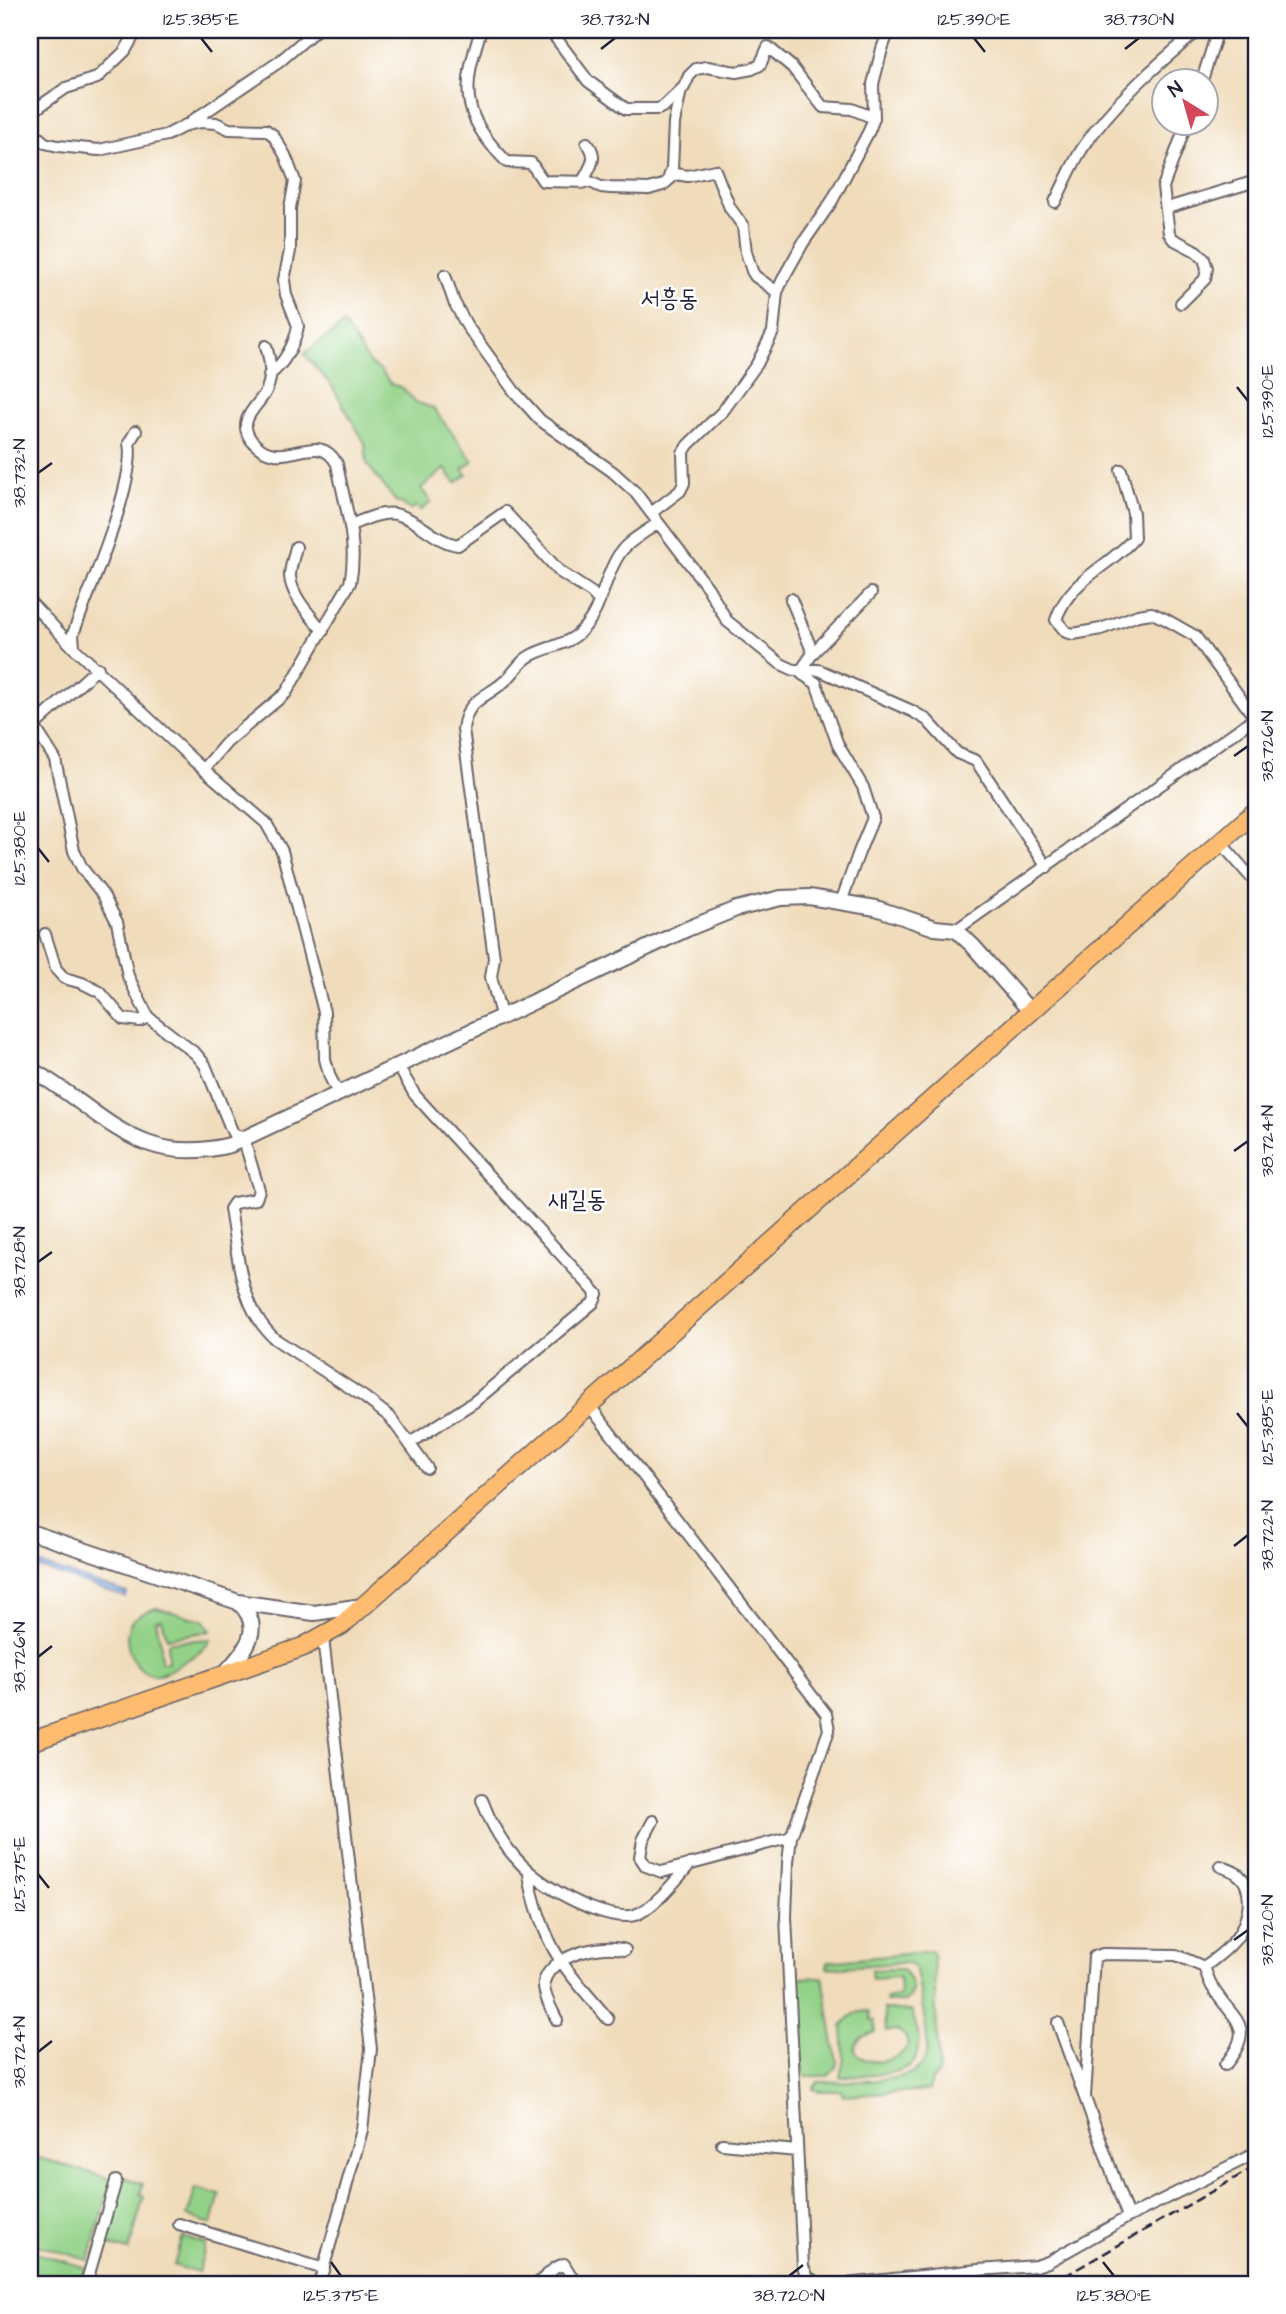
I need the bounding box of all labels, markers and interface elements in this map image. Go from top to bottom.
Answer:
text: 125.385°E [163,7,239,32]
text: 38.732°N [580,7,650,32]
text: 125.390°E [937,7,1011,32]
text: 38.730°N [1104,7,1174,32]
north arrow [1150,66,1220,136]
text: N [1163,75,1189,104]
district label: 서흥동 [640,282,698,316]
text: 125.390°E [1255,364,1280,438]
text: 38.732°N [7,438,32,508]
text: 38.726°N [1255,710,1280,782]
text: 125.380°E [7,810,32,885]
text: 38.724°N [1255,1105,1280,1177]
district label: 새길동 [548,1183,606,1217]
text: 38.728°N [7,1226,32,1298]
text: 125.385°E [1255,1389,1280,1465]
text: 38.722°N [1255,1500,1280,1570]
text: 38.726°N [7,1621,32,1693]
text: 125.375°E [7,1836,32,1912]
text: 38.720°N [1255,1894,1280,1966]
text: 38.724°N [7,2016,32,2088]
text: 125.375°E [303,2283,379,2308]
text: 38.720°N [753,2283,825,2308]
text: 125.380°E [1077,2283,1152,2308]

